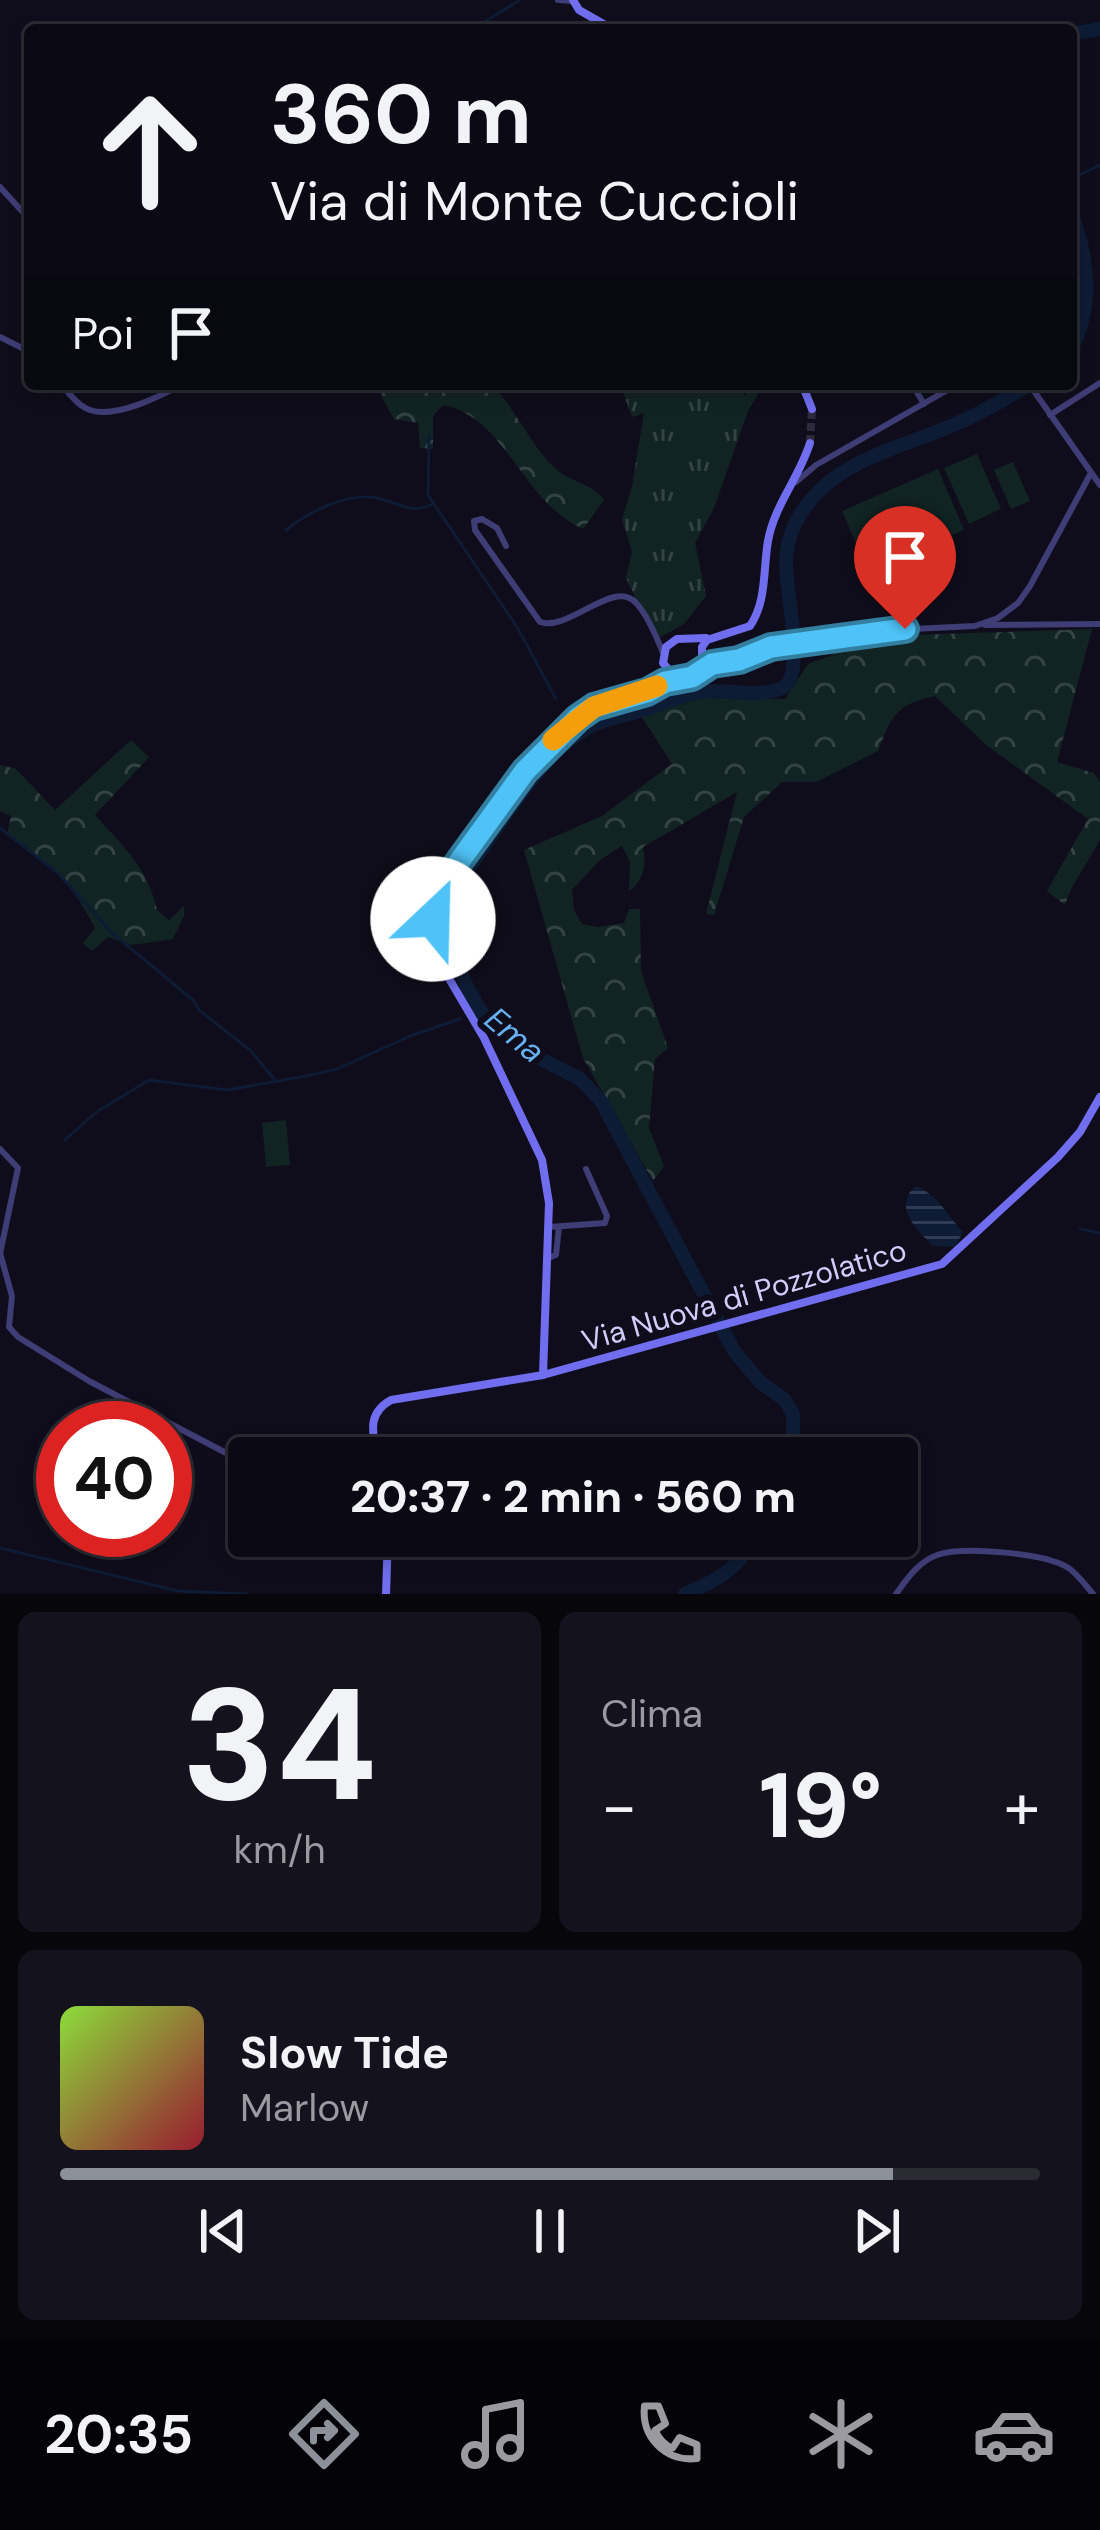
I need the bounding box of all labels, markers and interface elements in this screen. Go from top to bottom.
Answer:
text: 360 m [270,60,532,169]
icon: ahead [72,72,228,228]
text: Via di Monte Cuccioli [270,166,799,237]
icon: arrive [158,300,224,366]
text: Poi [72,304,134,363]
pin [854,506,956,629]
icon: arrive [872,524,938,590]
position arrow [370,856,496,982]
water label: Ema [476,998,554,1072]
street label: Via Nuova di Pozzolatico [577,1230,911,1360]
speed limit sign: 40 [36,1401,192,1557]
text: 20:37 · 2 min · 560 m [350,1467,796,1526]
text: 34 [182,1644,377,1847]
text: Clima [601,1688,703,1739]
text: 19° [759,1748,882,1865]
text: − [601,1764,637,1849]
text: + [1004,1764,1040,1849]
text: km/h [233,1824,326,1875]
text: Slow Tide [240,2023,449,2082]
text: Marlow [240,2082,369,2133]
icon: previous [190,2198,256,2264]
icon: pause [517,2198,583,2264]
icon: next [844,2198,910,2264]
icon: directions [282,2392,366,2476]
icon: music [454,2392,538,2476]
icon: phone [627,2392,711,2476]
icon: climate [799,2392,883,2476]
icon: car [972,2392,1056,2476]
text: 20:35 [44,2399,193,2470]

